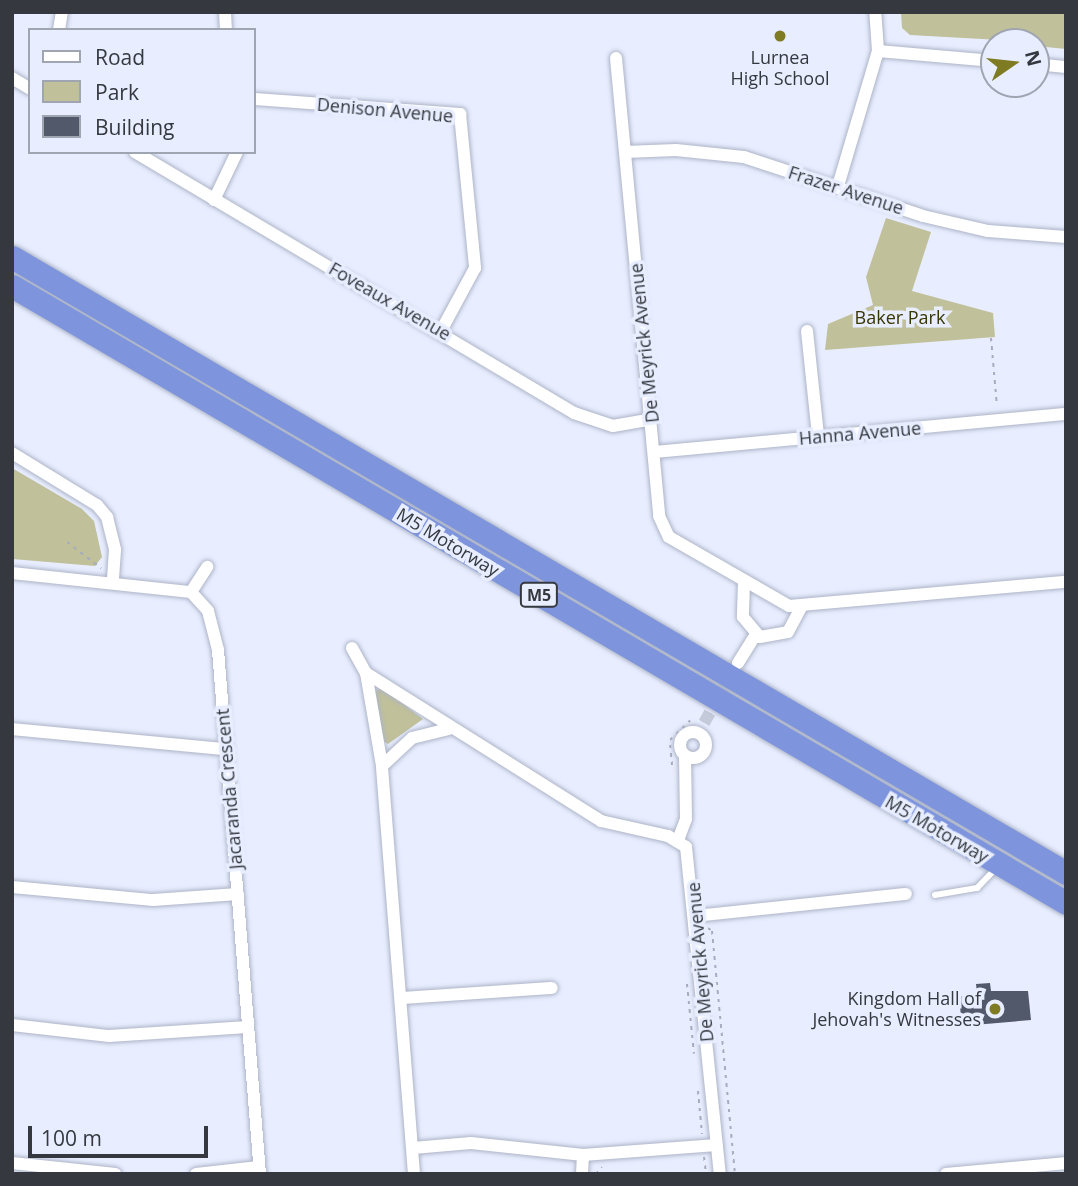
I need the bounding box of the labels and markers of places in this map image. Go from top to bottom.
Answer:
marker: Lurnea High School [772,28,788,44]
place label: Lurnea High School [730,47,830,90]
place label: Kingdom Hall of Jehovah's Witnesses [812,988,981,1030]
marker: Kingdom Hall of Jehovah's Witnesses [987,1001,1003,1017]

